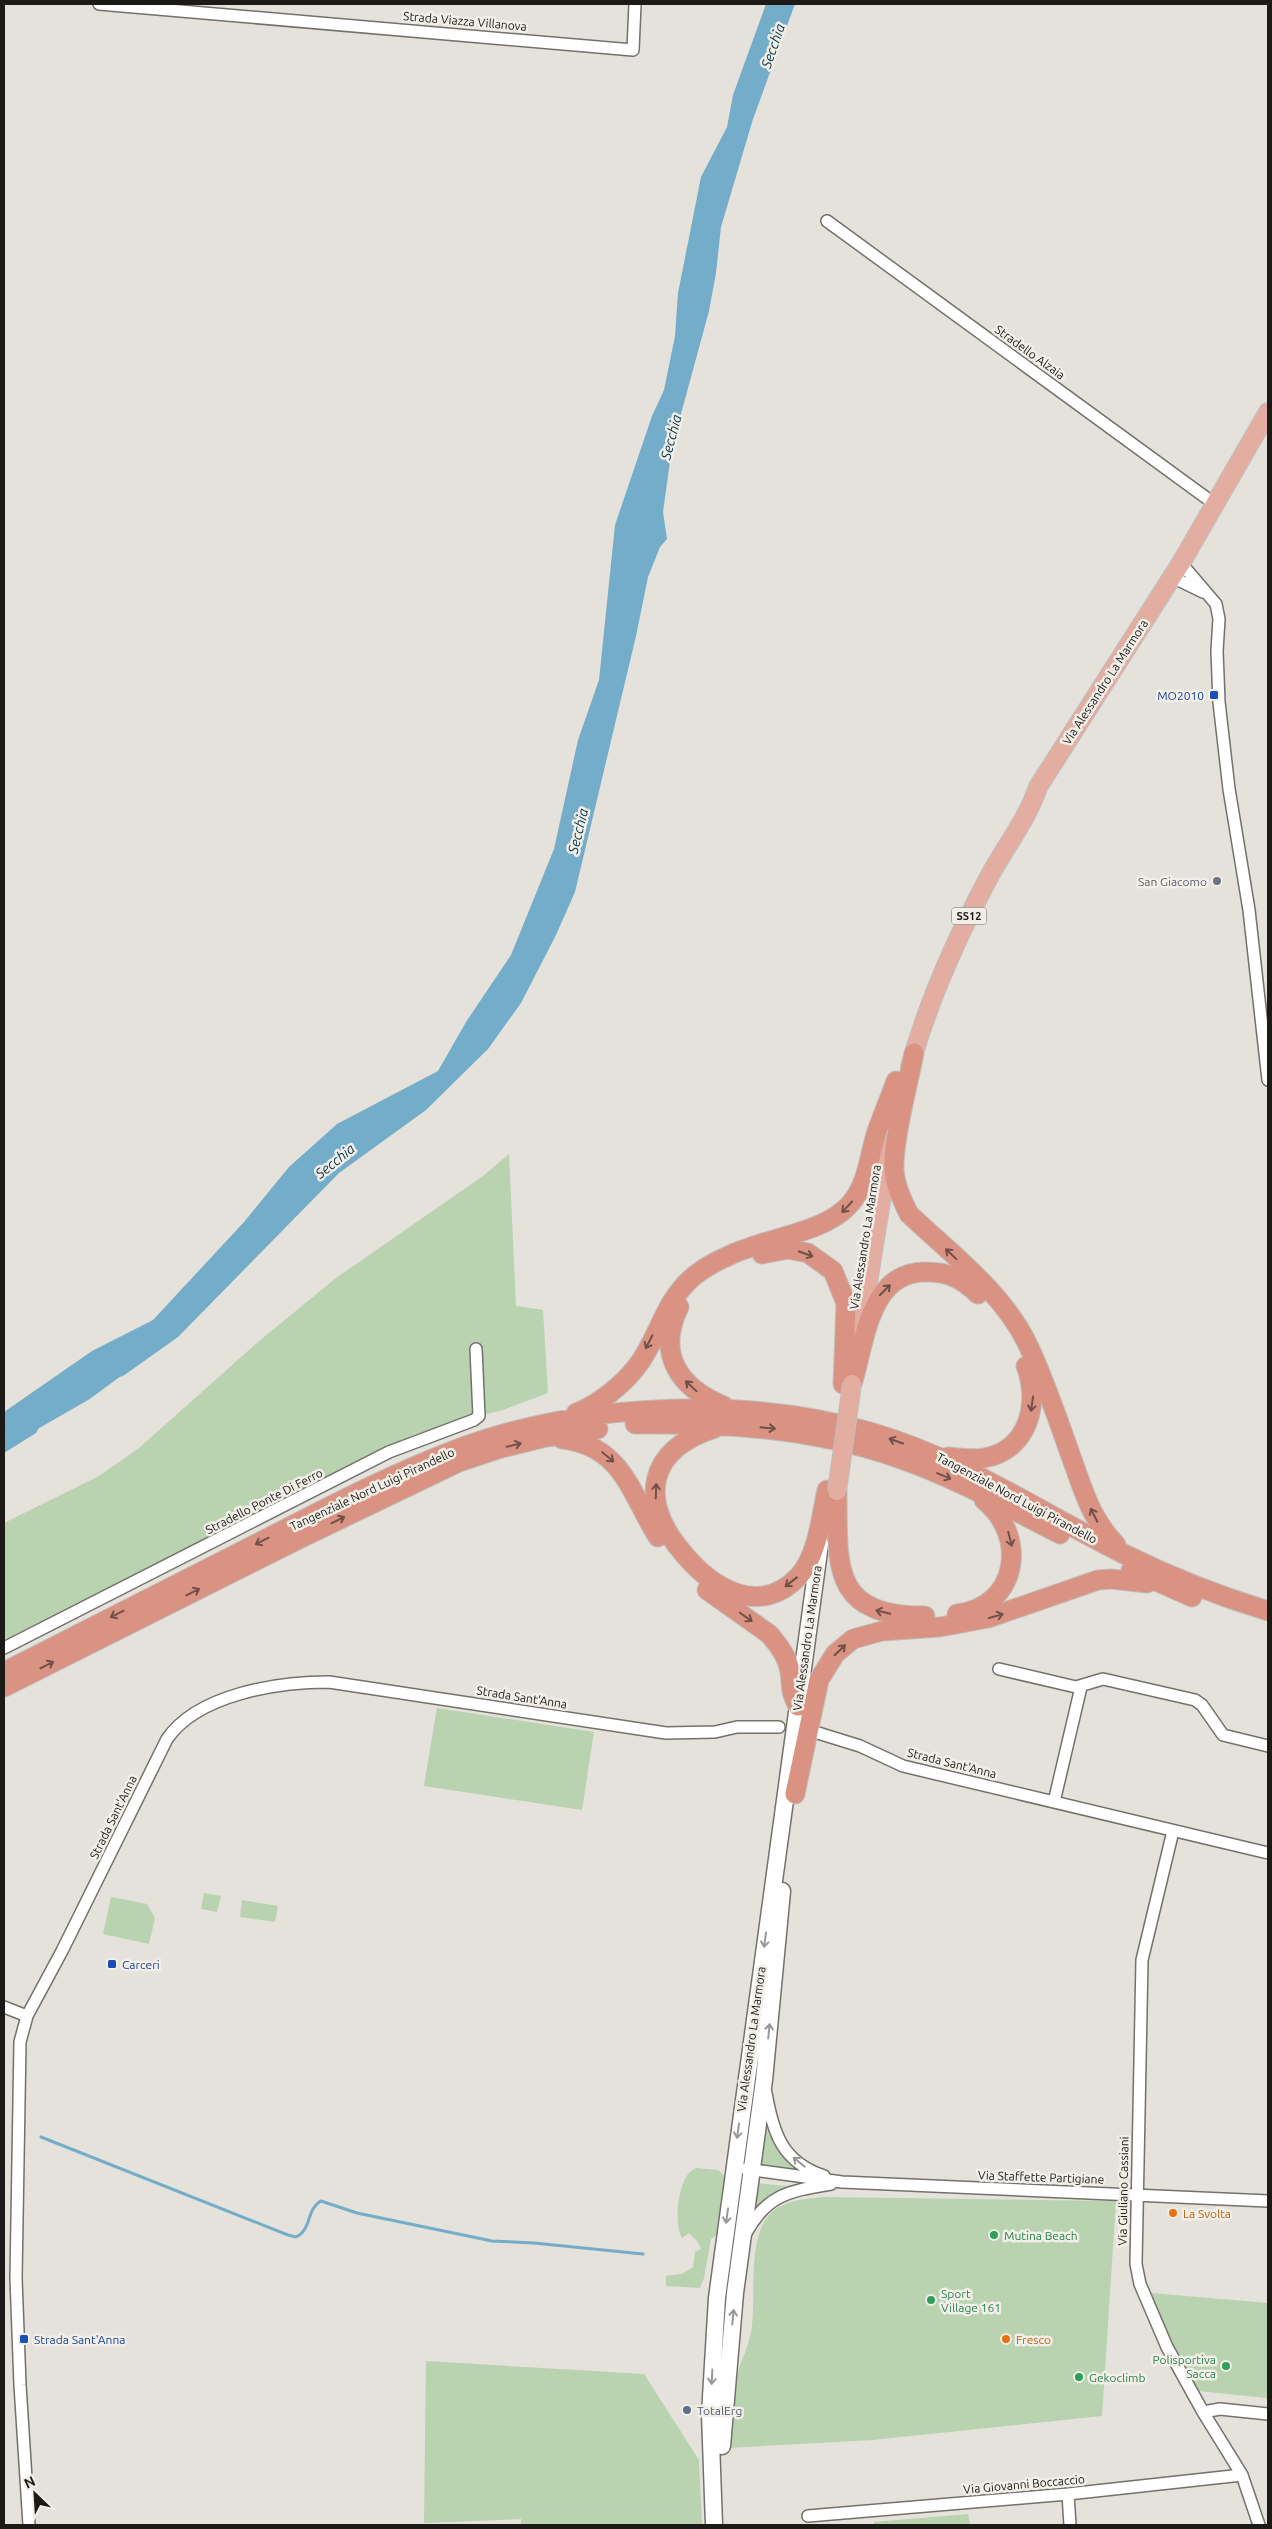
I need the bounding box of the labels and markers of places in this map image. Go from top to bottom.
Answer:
place label: MO2010 [1157,689,1204,702]
marker: MO2010 [1208,689,1220,701]
place label: San Giacomo [1138,875,1207,888]
marker: San Giacomo [1211,875,1223,887]
marker: Carceri [106,1958,118,1970]
place label: Carceri [122,1958,160,1971]
marker: La Svolta [1167,2207,1179,2219]
place label: La Svolta [1183,2207,1231,2220]
marker: Mutina Beach [988,2229,1000,2241]
place label: Mutina Beach [1004,2229,1078,2242]
place label: Sport Village 161 [941,2287,1001,2314]
marker: Sport Village 161 [925,2294,937,2306]
marker: Strada Sant'Anna [18,2333,30,2345]
place label: Strada Sant'Anna [34,2333,125,2346]
marker: Fresco [1000,2333,1012,2345]
place label: Fresco [1016,2333,1051,2346]
place label: Polisportiva Sacca [1152,2353,1216,2380]
marker: Polisportiva Sacca [1220,2360,1232,2372]
marker: Gekoclimb [1073,2371,1085,2383]
place label: Gekoclimb [1089,2371,1145,2384]
marker: TotalErg [681,2404,693,2416]
place label: TotalErg [697,2404,742,2417]

